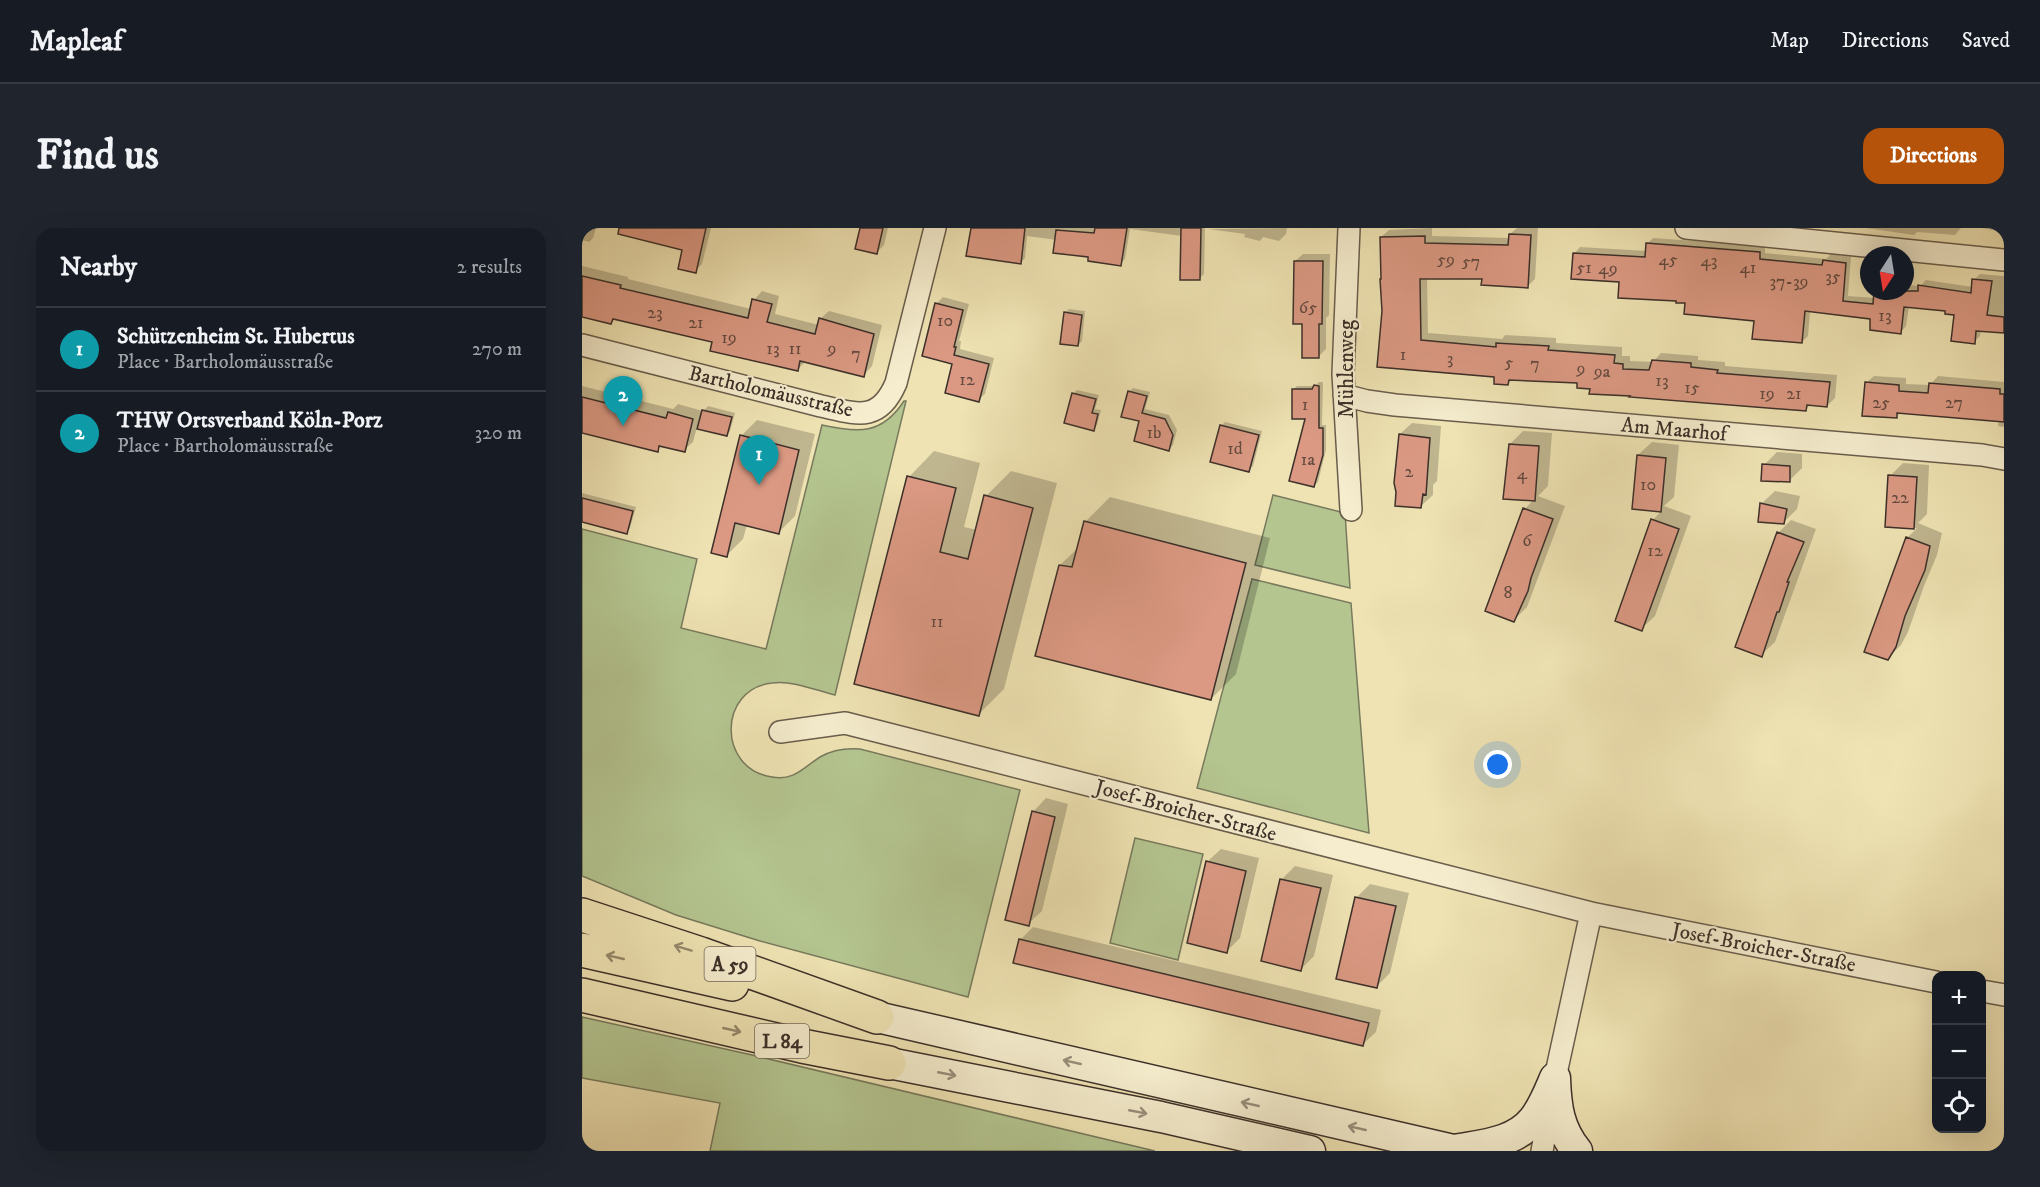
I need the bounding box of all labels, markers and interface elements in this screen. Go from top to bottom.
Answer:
text: Mapleaf [30,24,122,59]
text: Map [1770,28,1809,54]
text: Directions [1842,28,1929,54]
text: Saved [1962,28,2010,54]
button: Directions [1863,128,2004,184]
text: Find us [36,130,159,182]
north arrow [1860,246,1914,300]
house number: 59 [1437,249,1455,271]
house number: 45 [1658,249,1678,271]
house number: 43 [1700,250,1718,272]
text: Nearby [60,251,137,284]
house number: 57 [1462,251,1480,273]
text: 2 results [457,255,522,280]
house number: 51 [1576,257,1592,279]
house number: 41 [1740,257,1756,279]
house number: 49 [1598,258,1618,280]
house number: 35 [1825,266,1841,288]
house number: 37-39 [1769,271,1809,293]
house number: 65 [1299,297,1317,319]
house number: 23 [647,302,663,324]
house number: 13 [1878,305,1892,327]
house number: 10 [937,310,953,332]
house number: 21 [688,312,704,334]
street label: Mühlenweg [1334,319,1360,418]
text: Schützenheim St. Hubertus [117,323,355,350]
house number: 19 [721,327,737,349]
text: 1 [76,337,83,362]
text: 270 m [472,337,522,362]
house number: 13 [766,338,780,360]
house number: 11 [788,338,802,360]
house number: 9 [827,338,836,360]
house number: 7 [851,343,861,365]
house number: 1 [1400,344,1406,366]
house number: 3 [1447,348,1453,370]
text: Place · Bartholomäusstraße [117,350,333,375]
house number: 5 [1505,352,1514,374]
house number: 7 [1530,353,1540,375]
house number: 9 [1576,358,1585,380]
street label: Bartholomäusstraße [686,360,856,424]
house number: 9a [1593,361,1611,383]
house number: 12 [959,369,975,391]
house number: 13 [1655,370,1669,392]
pin: 2 [604,376,642,426]
house number: 15 [1684,377,1700,399]
house number: 19 [1759,383,1775,405]
house number: 21 [1786,383,1802,405]
house number: 25 [1872,392,1890,414]
house number: 27 [1945,392,1963,414]
house number: 1 [1302,394,1308,416]
text: THW Ortsverband Köln-Porz [117,407,382,434]
street label: Am Maarhof [1620,412,1731,448]
text: 2 [75,421,84,446]
text: 320 m [475,421,522,446]
house number: 1b [1146,422,1162,444]
text: Place · Bartholomäusstraße [117,434,333,459]
pin: 1 [740,436,778,485]
house number: 1d [1227,438,1243,460]
house number: 1a [1301,449,1315,471]
house number: 2 [1405,461,1414,483]
house number: 4 [1517,463,1528,485]
house number: 10 [1640,474,1656,496]
house number: 22 [1891,487,1909,509]
house number: 6 [1522,530,1532,552]
house number: 12 [1647,540,1663,562]
house number: 8 [1503,582,1513,604]
house number: 11 [930,611,944,633]
your location [1483,750,1512,779]
street label: Josef-Broicher-Straße [1090,774,1280,848]
street label: Josef-Broicher-Straße [1668,917,1858,979]
one-way arrow [674,942,693,953]
road number: A 59 [704,947,756,981]
one-way arrow [606,951,625,963]
map controls [1932,971,1986,1133]
button: + [1932,971,1986,1025]
one-way arrow [722,1024,741,1036]
road number: L 84 [755,1024,809,1058]
button: − [1932,1025,1986,1079]
one-way arrow [1063,1056,1082,1068]
one-way arrow [936,1069,956,1080]
button: locate [1932,1079,1986,1133]
one-way arrow [1241,1097,1260,1109]
one-way arrow [1128,1107,1147,1118]
one-way arrow [1347,1122,1367,1133]

